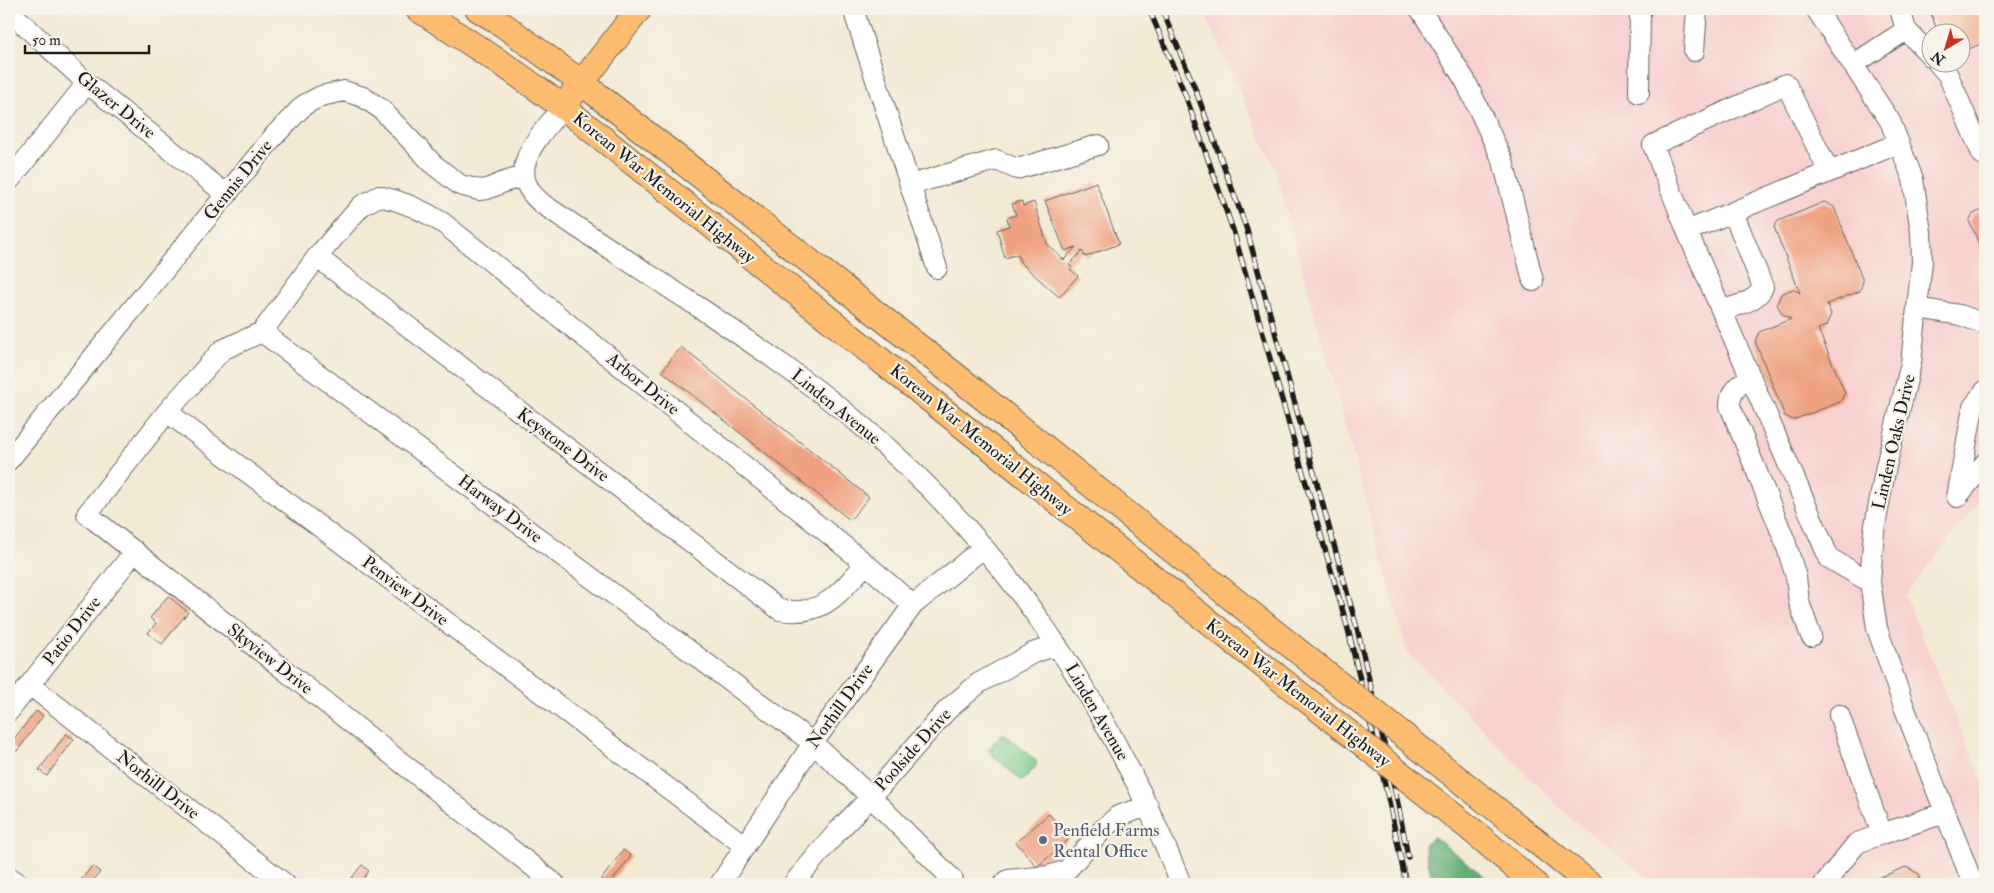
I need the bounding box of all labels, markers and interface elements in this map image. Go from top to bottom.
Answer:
scale bar [25,22,149,54]
north arrow [1922,22,1972,72]
text: 50 m [32,31,61,50]
text: N [1928,47,1949,69]
street label: Glazer Drive [72,66,161,144]
street label: Korean War Memorial Highway [568,107,761,270]
street label: Gennis Drive [198,135,278,225]
street label: Arbor Drive [601,347,685,421]
street label: Korean War Memorial Highway [885,359,1078,522]
street label: Linden Avenue [787,364,886,450]
street label: Linden Oaks Drive [1867,372,1921,512]
street label: Keystone Drive [512,403,614,488]
street label: Harway Drive [453,470,547,549]
street label: Penview Drive [357,551,453,631]
street label: Patio Drive [38,591,107,670]
street label: Korean War Memorial Highway [1201,614,1396,773]
street label: Skyview Drive [222,618,318,700]
street label: Norhill Drive [801,659,879,753]
street label: Linden Avenue [1060,659,1134,765]
street label: Poolside Drive [870,703,957,796]
street label: Norhill Drive [112,745,205,825]
place label: Penfield Farms Rental Office [1053,819,1160,863]
marker: Penfield Farms Rental Office [1037,834,1049,846]

